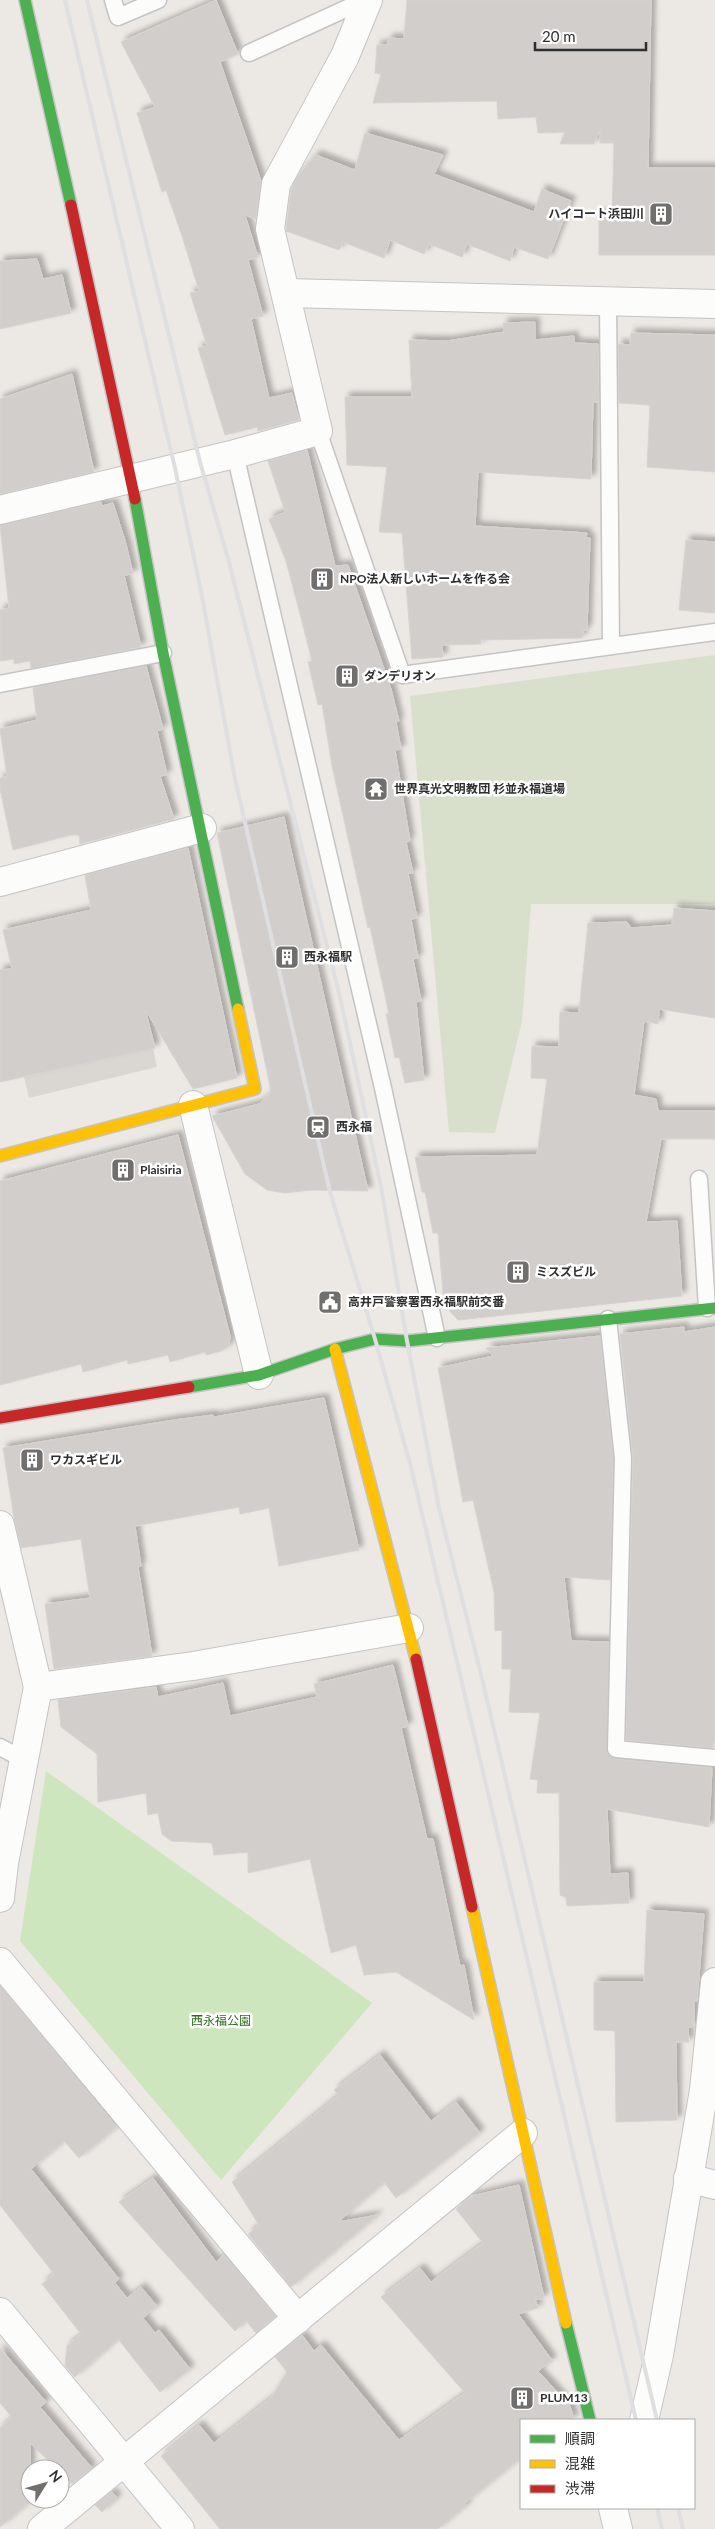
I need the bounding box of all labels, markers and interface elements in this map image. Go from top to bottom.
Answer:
scale bar [535,20,646,52]
text: 20 m [542,27,576,45]
building icon: ハイコート浜田川 [648,201,674,227]
place label: ハイコート浜田川 [548,206,644,221]
building icon: NPO法人新しいホームを作る会 [309,566,335,592]
place label: NPO法人新しいホームを作る会 [340,571,510,586]
building icon: ダンデリオン [334,663,360,689]
place label: ダンデリオン [364,668,436,683]
temple icon: 世界真光文明教団 杉並永福道場 [363,776,389,802]
place label: 世界真光文明教団 杉並永福道場 [394,781,565,796]
building icon: 西永福駅 [274,944,300,970]
place label: 西永福駅 [304,949,352,964]
station icon: 西永福 [305,1114,331,1140]
place label: 西永福 [336,1119,372,1134]
building icon: Plaisiria [110,1157,136,1183]
place label: Plaisiria [140,1162,181,1177]
building icon: ミスズビル [505,1259,531,1285]
place label: ミスズビル [536,1264,596,1279]
public building icon: 高井戸警察署西永福駅前交番 [317,1289,343,1315]
place label: 高井戸警察署西永福駅前交番 [348,1294,505,1309]
building icon: ワカスギビル [19,1447,45,1473]
place label: ワカスギビル [50,1452,122,1467]
park label: 西永福公園 [191,2013,251,2028]
building icon: PLUM13 [509,2385,535,2411]
place label: PLUM13 [540,2390,588,2405]
legend [520,2419,695,2509]
text: 順調 [565,2429,595,2447]
text: 混雑 [565,2454,595,2472]
north arrow [20,2459,70,2509]
text: N [46,2466,66,2485]
text: 渋滞 [565,2479,595,2497]

